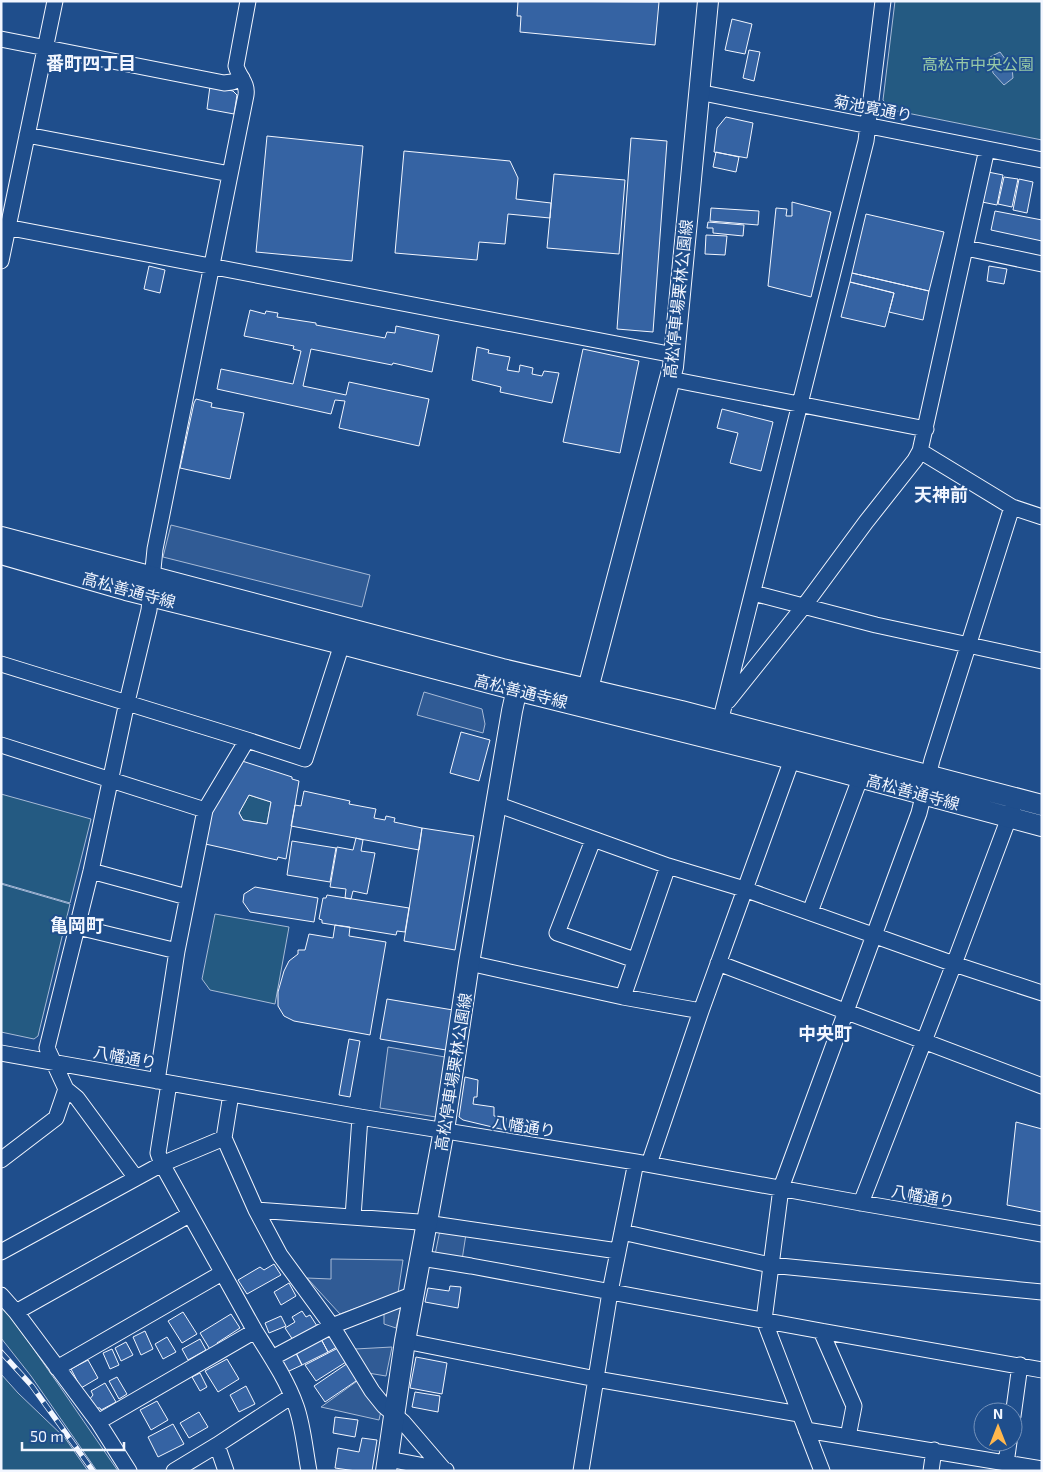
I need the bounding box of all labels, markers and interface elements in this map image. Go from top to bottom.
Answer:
district label: 番町四丁目 [46,52,136,74]
park label: 高松市中央公園 [922,54,1034,73]
street label: 菊池寛通り [832,91,914,124]
street label: 高松停車場栗林公園線 [660,218,695,380]
district label: 天神前 [914,483,968,505]
street label: 高松善通寺線 [80,568,178,611]
street label: 高松善通寺線 [472,670,570,711]
street label: 高松善通寺線 [864,770,962,813]
district label: 亀岡町 [50,914,104,936]
street label: 高松停車場栗林公園線 [431,991,474,1152]
district label: 中央町 [798,1022,852,1044]
street label: 八幡通り [92,1042,158,1071]
street label: 八幡通り [491,1111,557,1140]
street label: 八幡通り [890,1181,956,1210]
north arrow [973,1402,1023,1452]
text: N [993,1405,1003,1422]
scale bar [22,1420,125,1452]
text: 50 m [30,1427,64,1445]

